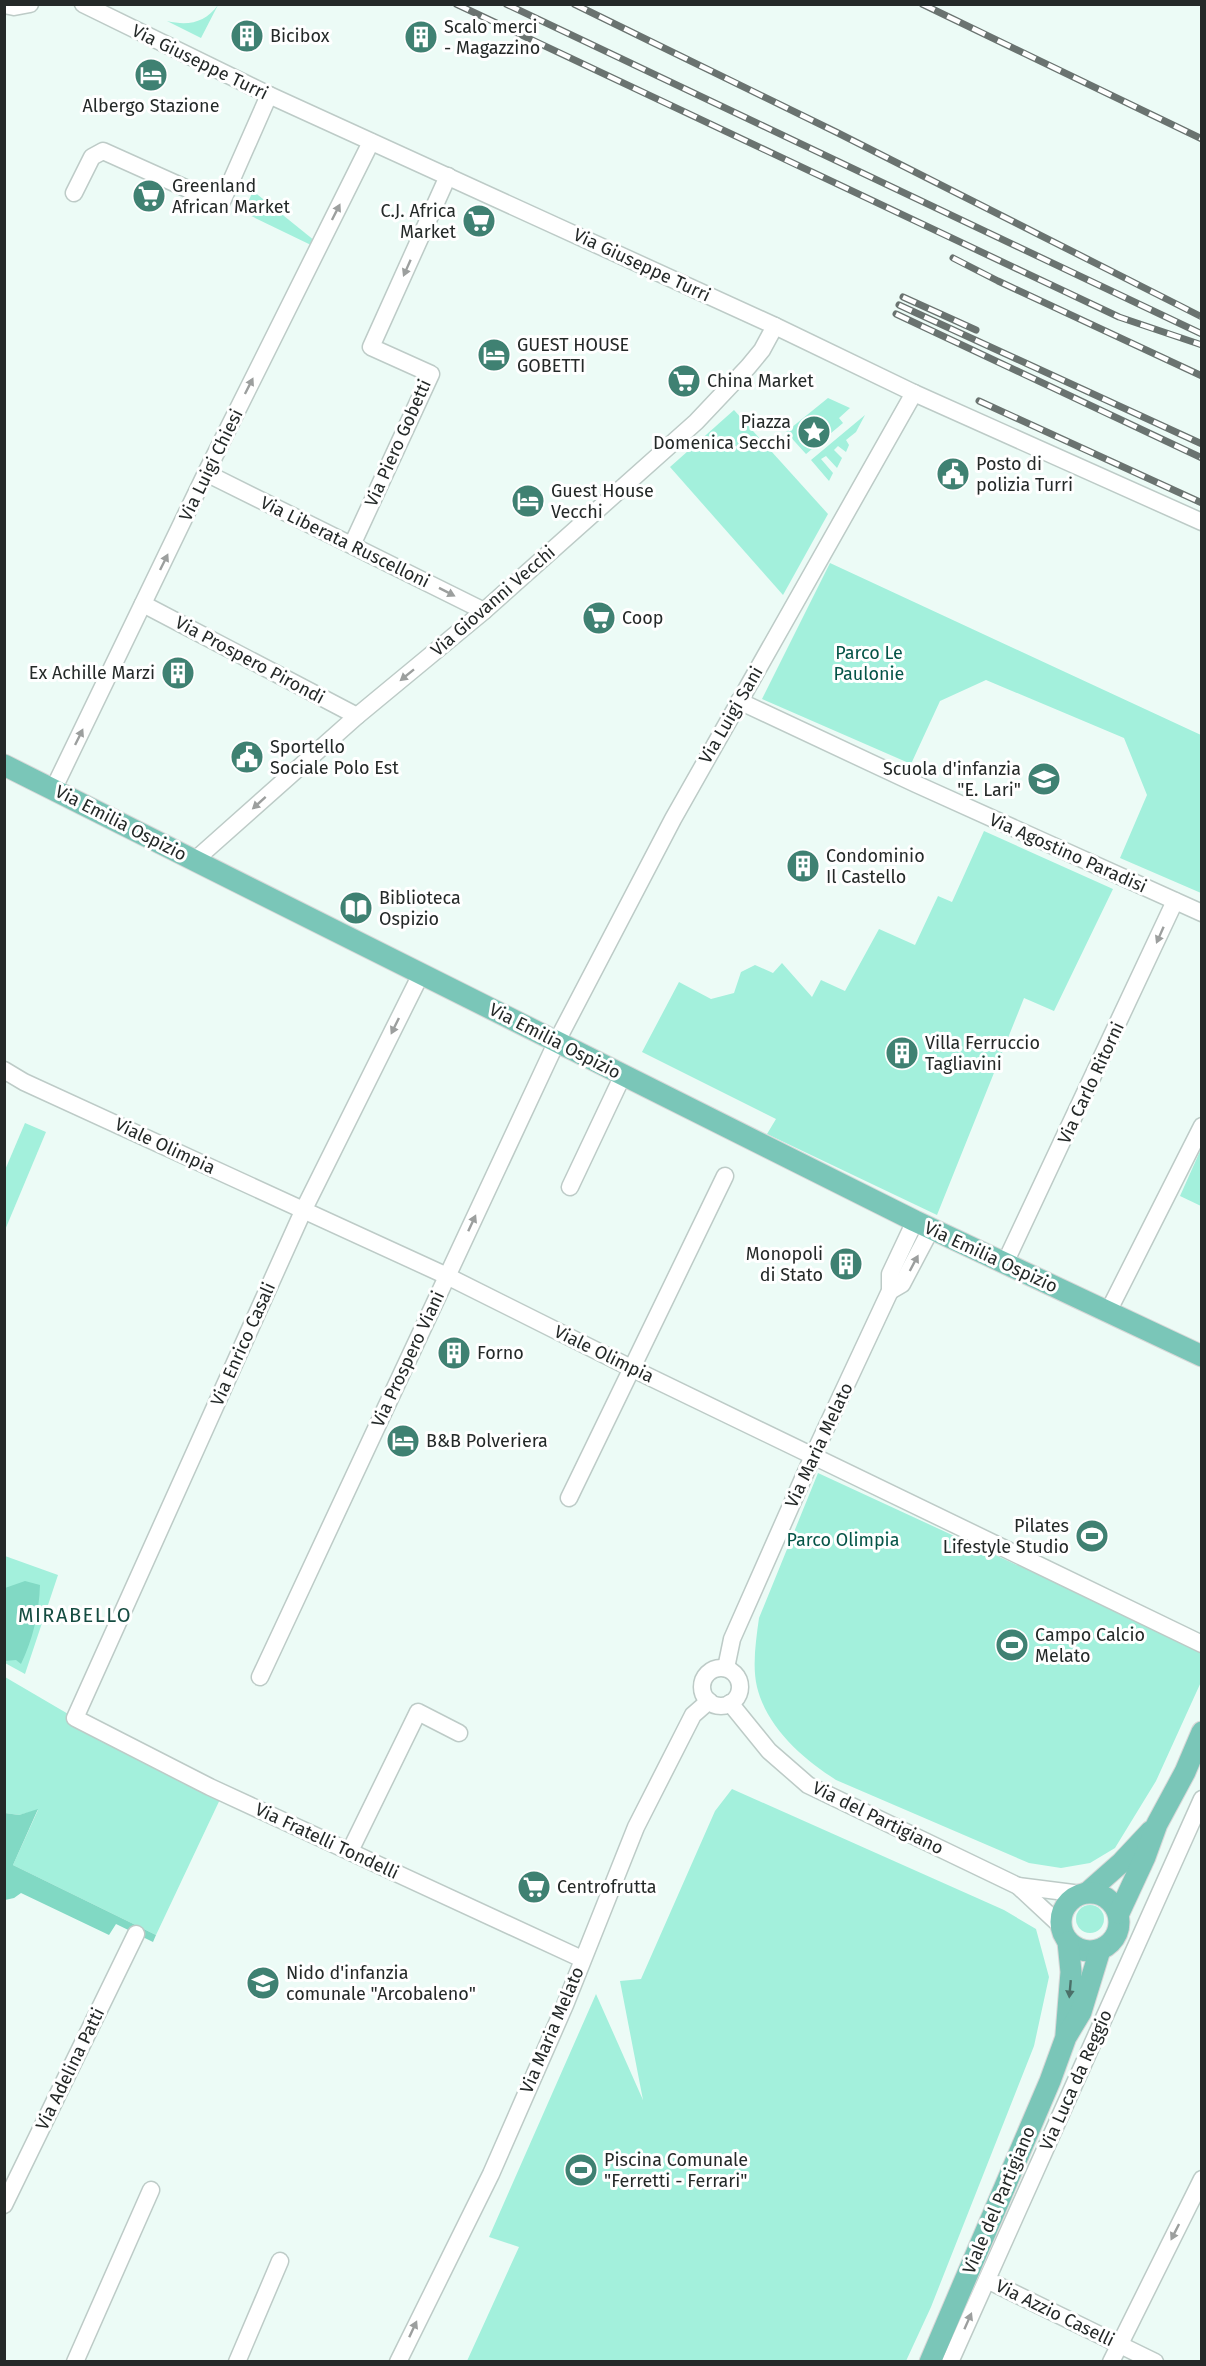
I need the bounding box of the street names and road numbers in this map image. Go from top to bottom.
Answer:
street label: Via Giuseppe Turri [128,20,272,104]
street label: Via Giuseppe Turri [570,224,714,306]
street label: Via Piero Gobetti [360,376,436,510]
street label: Via Luigi Chiesi [174,405,248,525]
street label: Via Liberata Ruscelloni [257,491,433,593]
street label: Via Giovanni Vecchi [426,541,560,661]
street label: Via Prospero Pirondi [172,611,328,709]
street label: Via Luigi Sani [694,663,768,767]
street label: Via Emilia Ospizio [52,780,190,866]
street label: Via Agostino Paradisi [986,808,1150,898]
street label: Via Emilia Ospizio [486,998,624,1084]
street label: Via Carlo Ritorni [1053,1019,1129,1147]
street label: Viale Olimpia [111,1113,219,1179]
street label: Via Emilia Ospizio [921,1216,1061,1298]
street label: Via Enrico Casali [206,1279,280,1409]
street label: Via Prospero Viani [367,1287,449,1431]
street label: Viale Olimpia [551,1320,657,1388]
street label: Via Maria Melato [780,1379,858,1511]
street label: Via del Partigiano [809,1777,947,1859]
street label: Via Fratelli Tondelli [252,1798,402,1884]
street label: Via Maria Melato [515,1963,589,2097]
street label: Via Adelina Patti [31,2004,109,2134]
street label: Via Luca da Reggio [1035,2006,1117,2154]
street label: Viale del Partigiano [958,2123,1040,2277]
street label: Via Azzio Caselli [992,2275,1118,2351]

